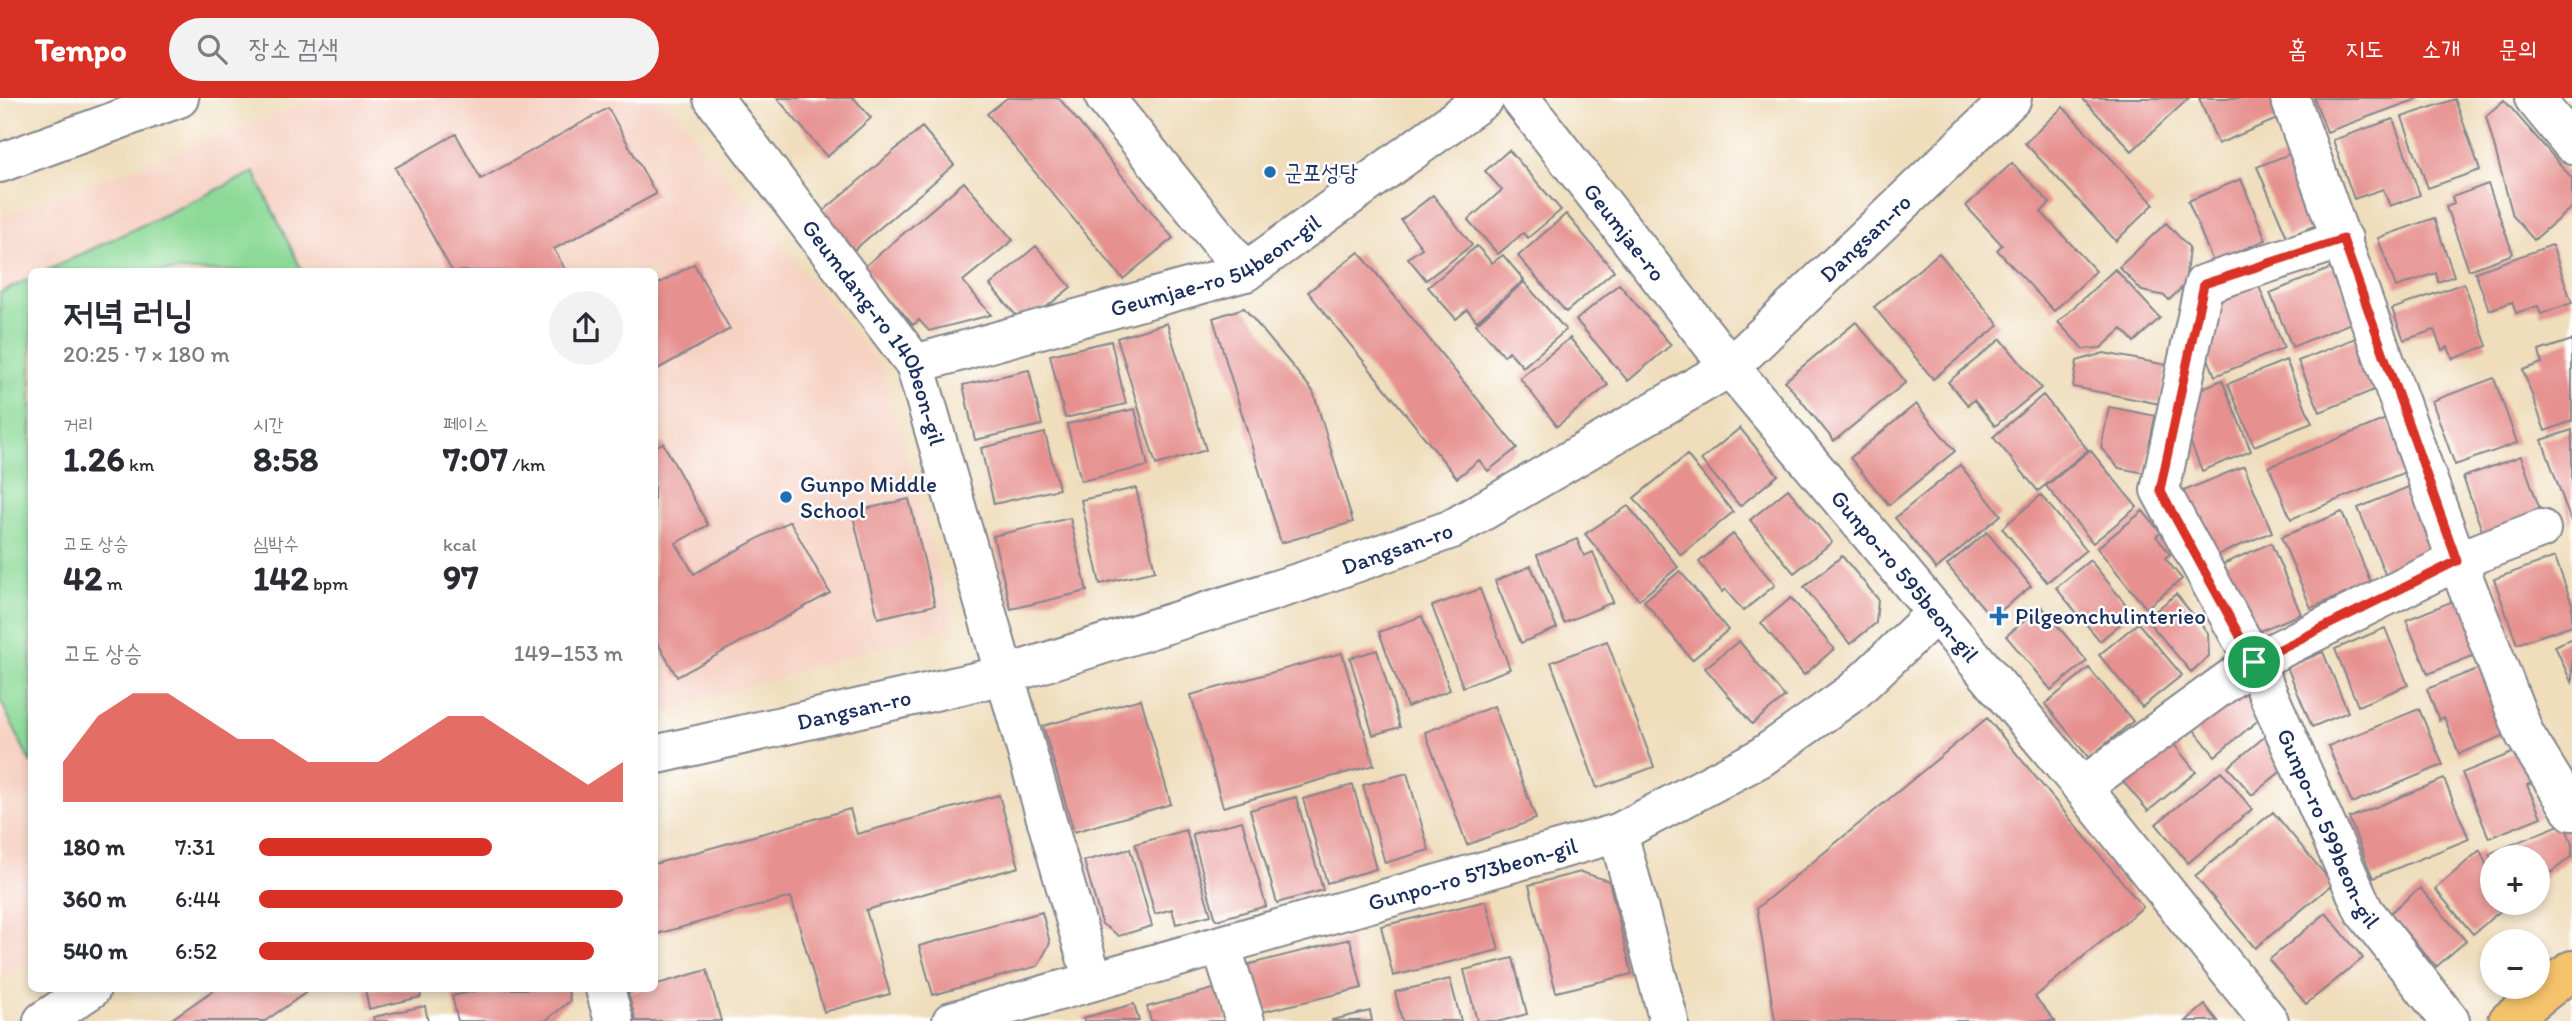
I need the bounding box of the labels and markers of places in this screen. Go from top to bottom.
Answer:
place label: 군포성당 [1284,158,1359,186]
marker: 군포성당 [1262,164,1278,180]
place label: Gunpo Middle School [800,470,937,524]
marker: Gunpo Middle School [778,489,794,505]
place label: Pilgeonchulinterieo [2015,602,2206,630]
marker: Pilgeonchulinterieo [1989,606,2009,626]
pin [2224,632,2284,692]

